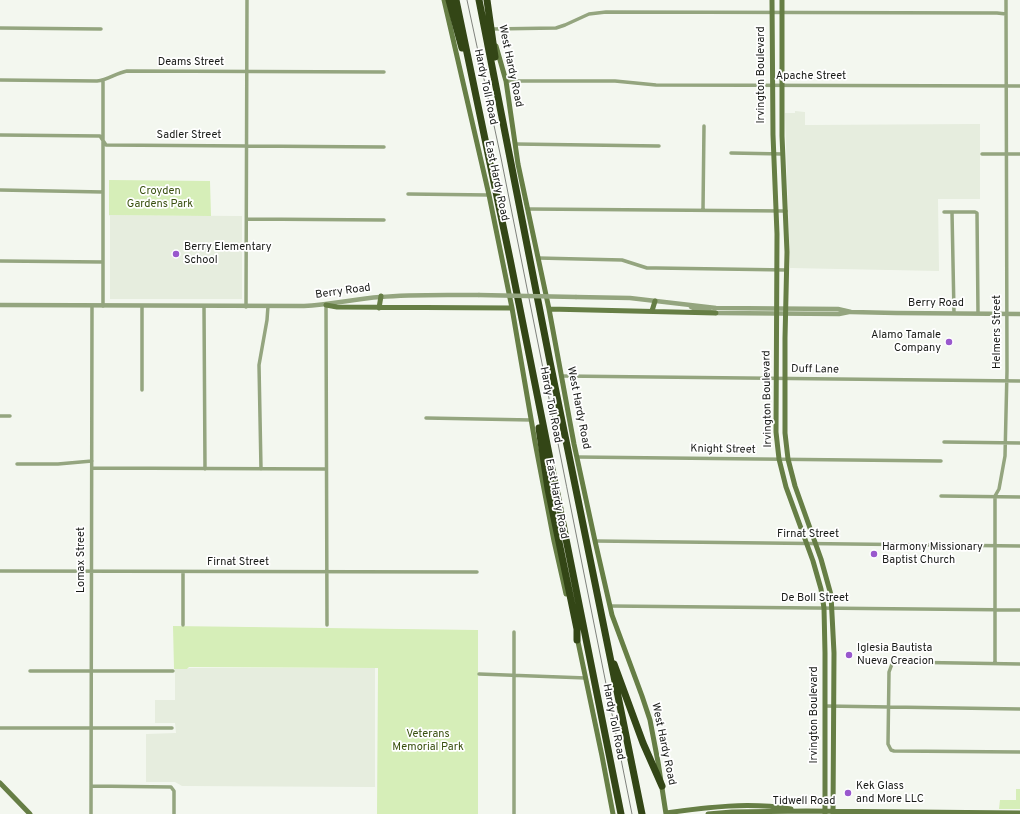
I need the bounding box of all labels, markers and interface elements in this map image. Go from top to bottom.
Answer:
street label: West Hardy Road [495,24,525,108]
street label: Irvington Boulevard [755,26,769,124]
street label: Hardy Toll Road [471,48,499,126]
street label: Deams Street [158,56,224,70]
street label: Apache Street [776,70,846,84]
street label: Sadler Street [157,129,221,143]
street label: East Hardy Road [481,140,511,222]
park label: Croyden Gardens Park [127,185,193,211]
place label: Berry Elementary School [184,241,272,267]
marker: Berry Elementary School [171,249,181,259]
street label: Berry Road [314,282,372,302]
street label: Helmers Street [991,295,1005,369]
street label: Berry Road [908,297,964,311]
place label: Alamo Tamale Company [871,329,941,355]
marker: Alamo Tamale Company [944,337,954,347]
street label: Irvington Boulevard [761,350,775,448]
street label: Duff Lane [791,363,839,377]
street label: Hardy Toll Road [536,366,564,444]
street label: West Hardy Road [564,366,592,450]
street label: Knight Street [690,443,756,457]
street label: East Hardy Road [542,458,570,540]
street label: Lomax Street [75,527,89,593]
street label: Firnat Street [777,528,839,542]
place label: Harmony Missionary Baptist Church [882,541,983,567]
marker: Harmony Missionary Baptist Church [869,549,879,559]
street label: Firnat Street [207,556,269,570]
street label: De Boll Street [781,592,849,606]
place label: Iglesia Bautista Nueva Creacion [857,642,934,668]
marker: Iglesia Bautista Nueva Creacion [844,650,854,660]
street label: Irvington Boulevard [808,666,822,764]
street label: Hardy Toll Road [599,683,627,761]
street label: West Hardy Road [648,702,678,786]
park label: Veterans Memorial Park [392,728,464,754]
place label: Kek Glass and More LLC [856,780,924,806]
marker: Kek Glass and More LLC [843,788,853,798]
street label: Tidwell Road [773,795,835,809]

